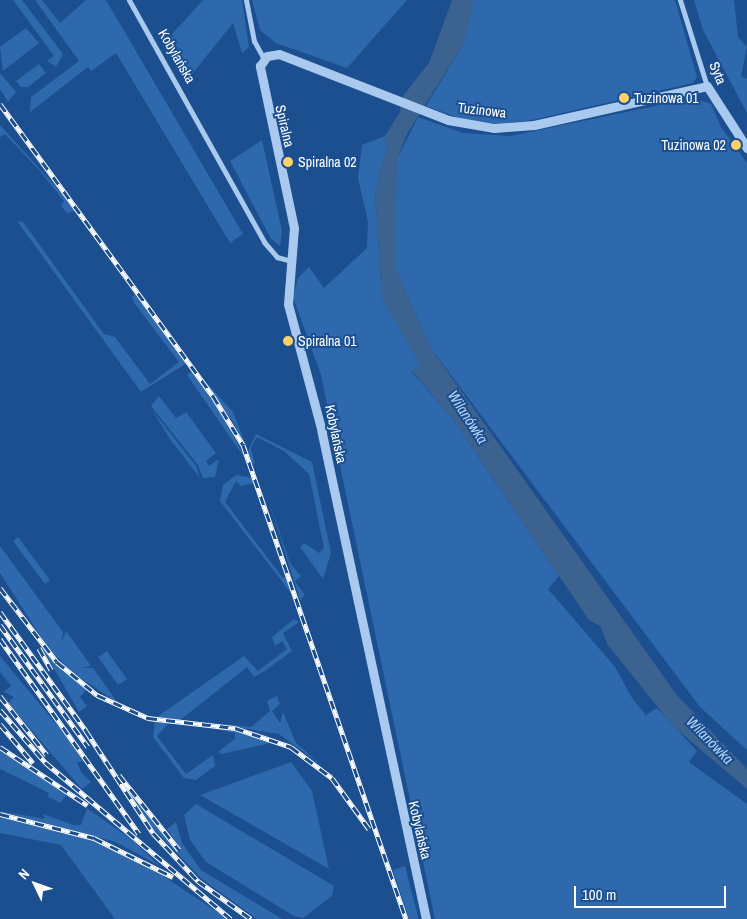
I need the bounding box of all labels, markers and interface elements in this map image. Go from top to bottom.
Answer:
street label: Kobylańska [155,26,199,86]
street label: Syta [706,59,730,87]
place label: Tuzinowa 01 [634,90,699,106]
marker: Tuzinowa 01 [618,92,630,104]
street label: Tuzinowa [457,99,507,121]
street label: Spiralna [272,103,298,149]
place label: Tuzinowa 02 [661,137,726,153]
marker: Tuzinowa 02 [730,139,742,151]
place label: Spiralna 02 [298,154,357,170]
marker: Spiralna 02 [282,156,294,168]
place label: Spiralna 01 [298,333,357,349]
marker: Spiralna 01 [282,335,294,347]
water label: Wilanówka [444,387,492,447]
street label: Kobylańska [322,403,350,465]
water label: Wilanówka [683,712,737,768]
street label: Kobylańska [405,799,435,861]
north arrow [10,859,60,909]
text: N [14,865,33,883]
scale bar [577,876,730,908]
text: 100 m [582,884,616,905]

